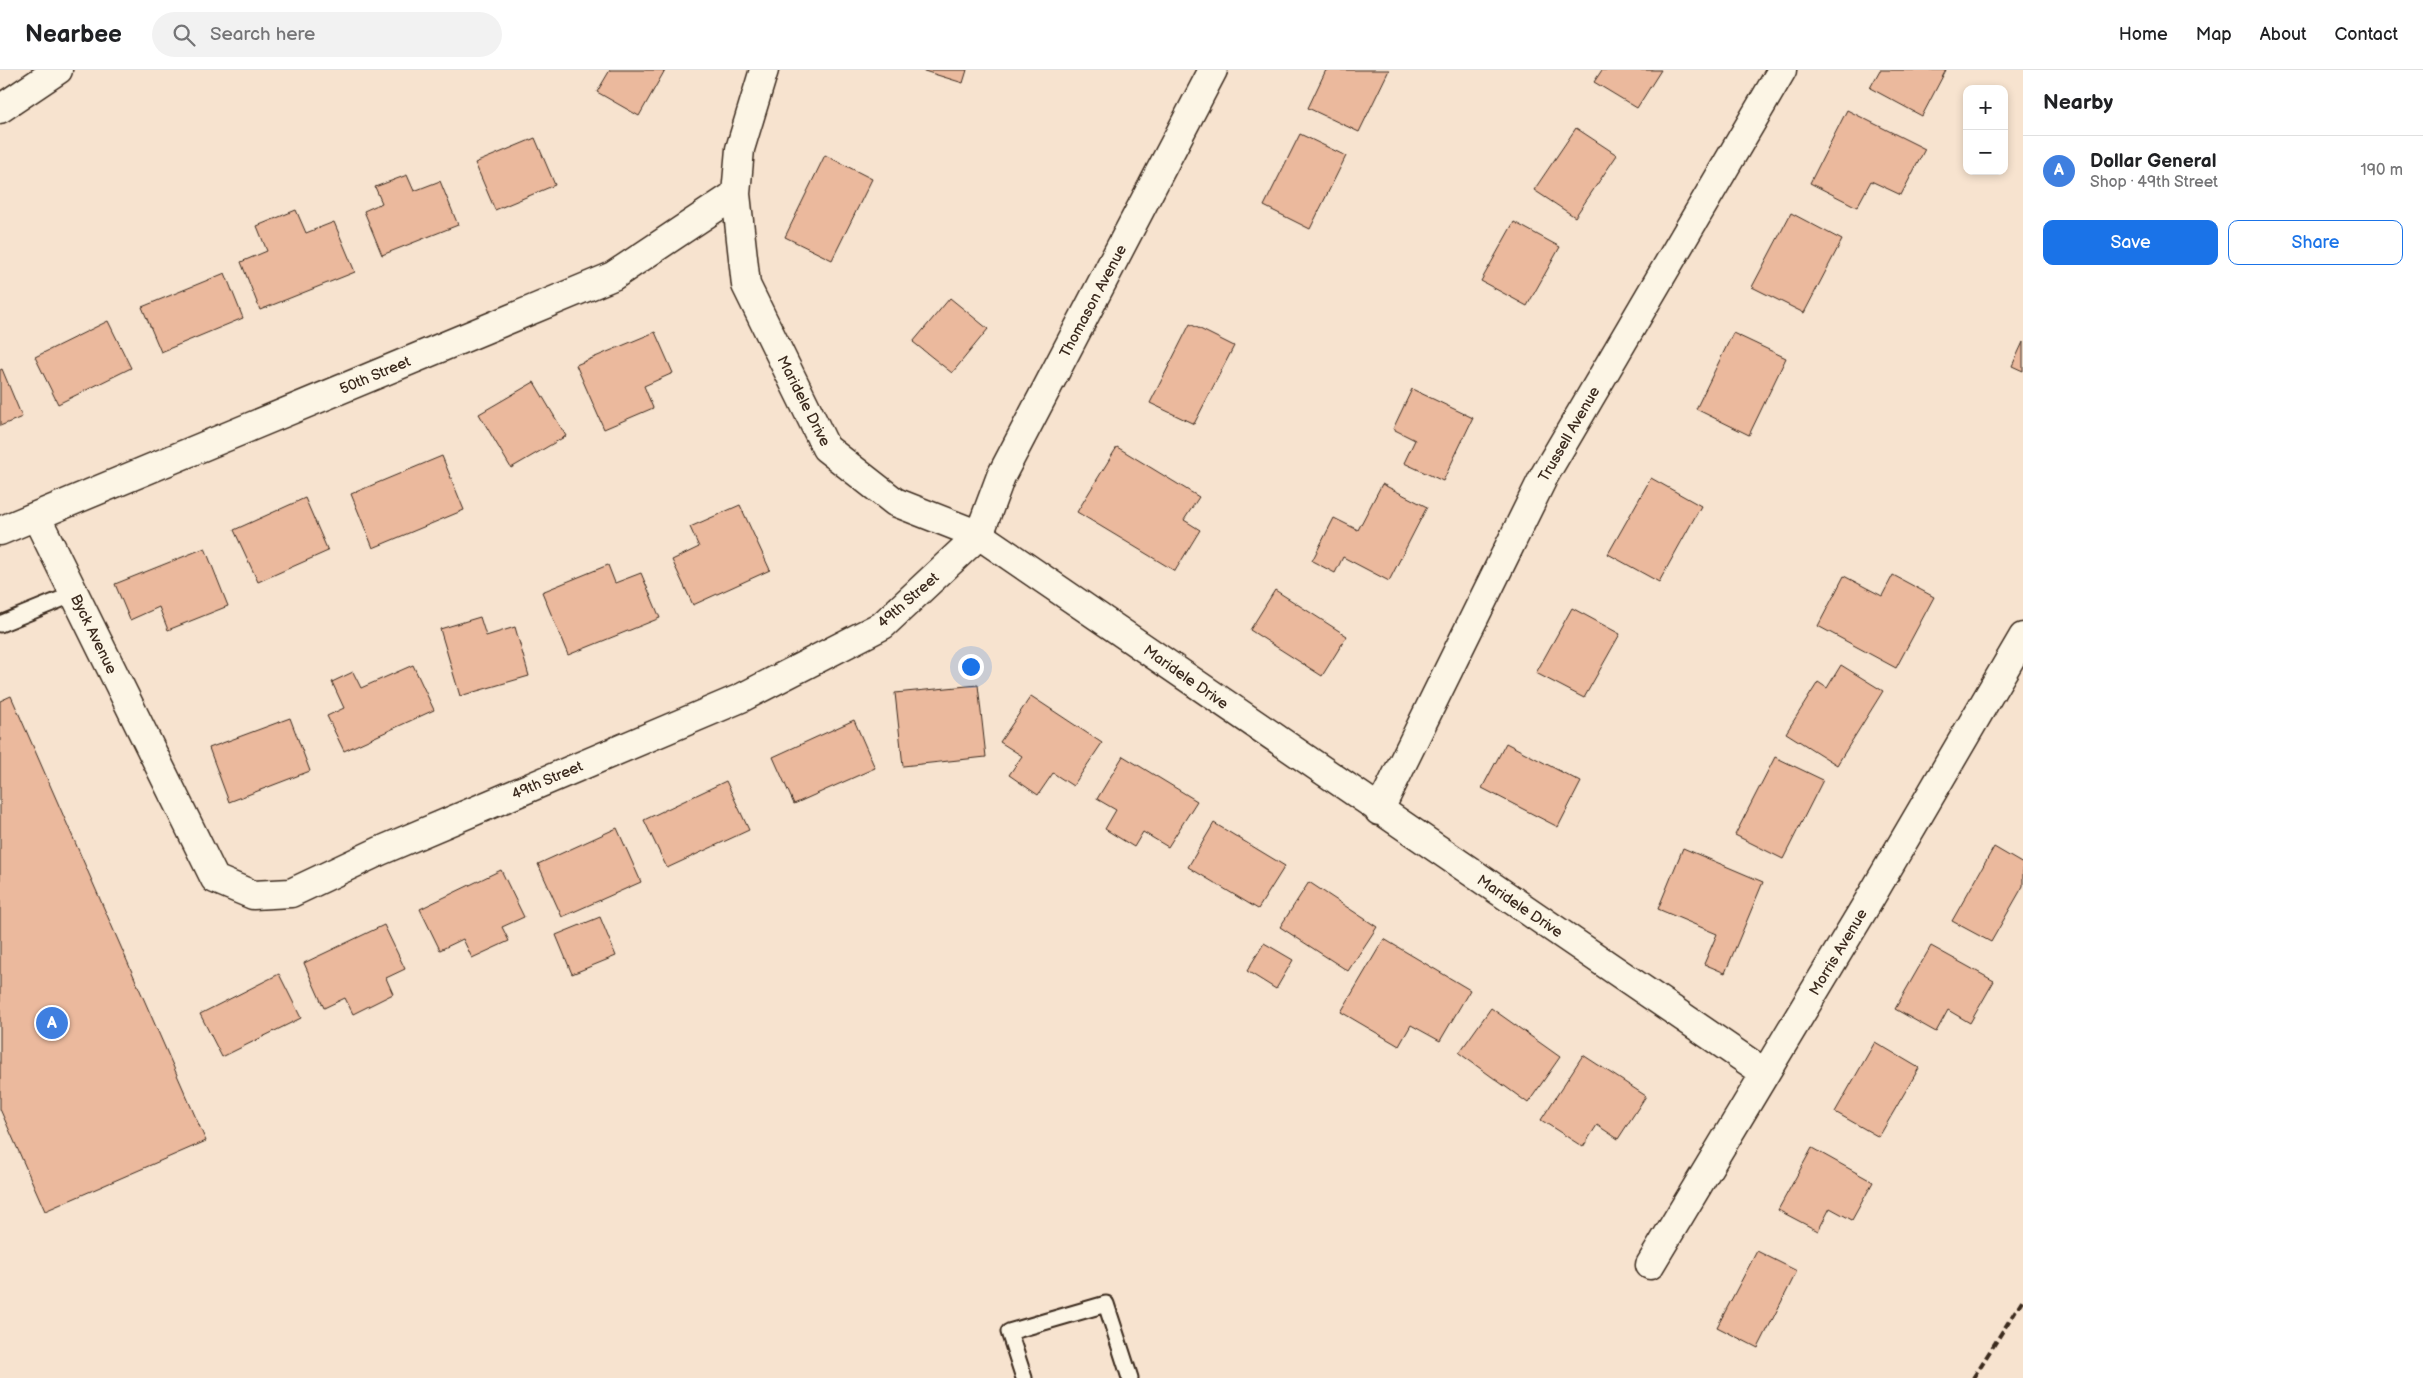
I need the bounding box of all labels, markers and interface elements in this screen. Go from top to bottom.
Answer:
search box [152,12,502,57]
text: Nearbee [25,20,122,49]
icon: search [170,21,198,49]
text: Search here [210,23,315,46]
text: Home [2119,24,2168,45]
text: Map [2196,24,2232,45]
text: About [2260,24,2307,45]
text: Contact [2335,24,2398,45]
map controls [1963,85,2008,175]
button: + [1963,85,2008,130]
text: Nearby [2043,90,2113,115]
button: − [1963,130,2008,175]
text: Dollar General [2090,150,2216,173]
text: A [2054,161,2064,180]
text: 190 m [2361,161,2403,180]
text: Shop · 49th Street [2090,173,2218,192]
button: Save [2043,220,2218,265]
button: Share [2228,220,2403,265]
street label: Thomason Avenue [1056,241,1131,361]
street label: 50th Street [337,352,414,399]
street label: Maridele Drive [773,353,835,450]
street label: Trussell Avenue [1534,383,1604,485]
street label: 49th Street [874,568,943,632]
street label: Byck Avenue [66,591,121,677]
street label: Maridele Drive [1140,641,1232,714]
your location [958,654,984,680]
street label: 49th Street [509,757,586,804]
street label: Maridele Drive [1473,871,1566,942]
street label: Morris Avenue [1805,905,1872,999]
pin: A [36,1004,68,1042]

